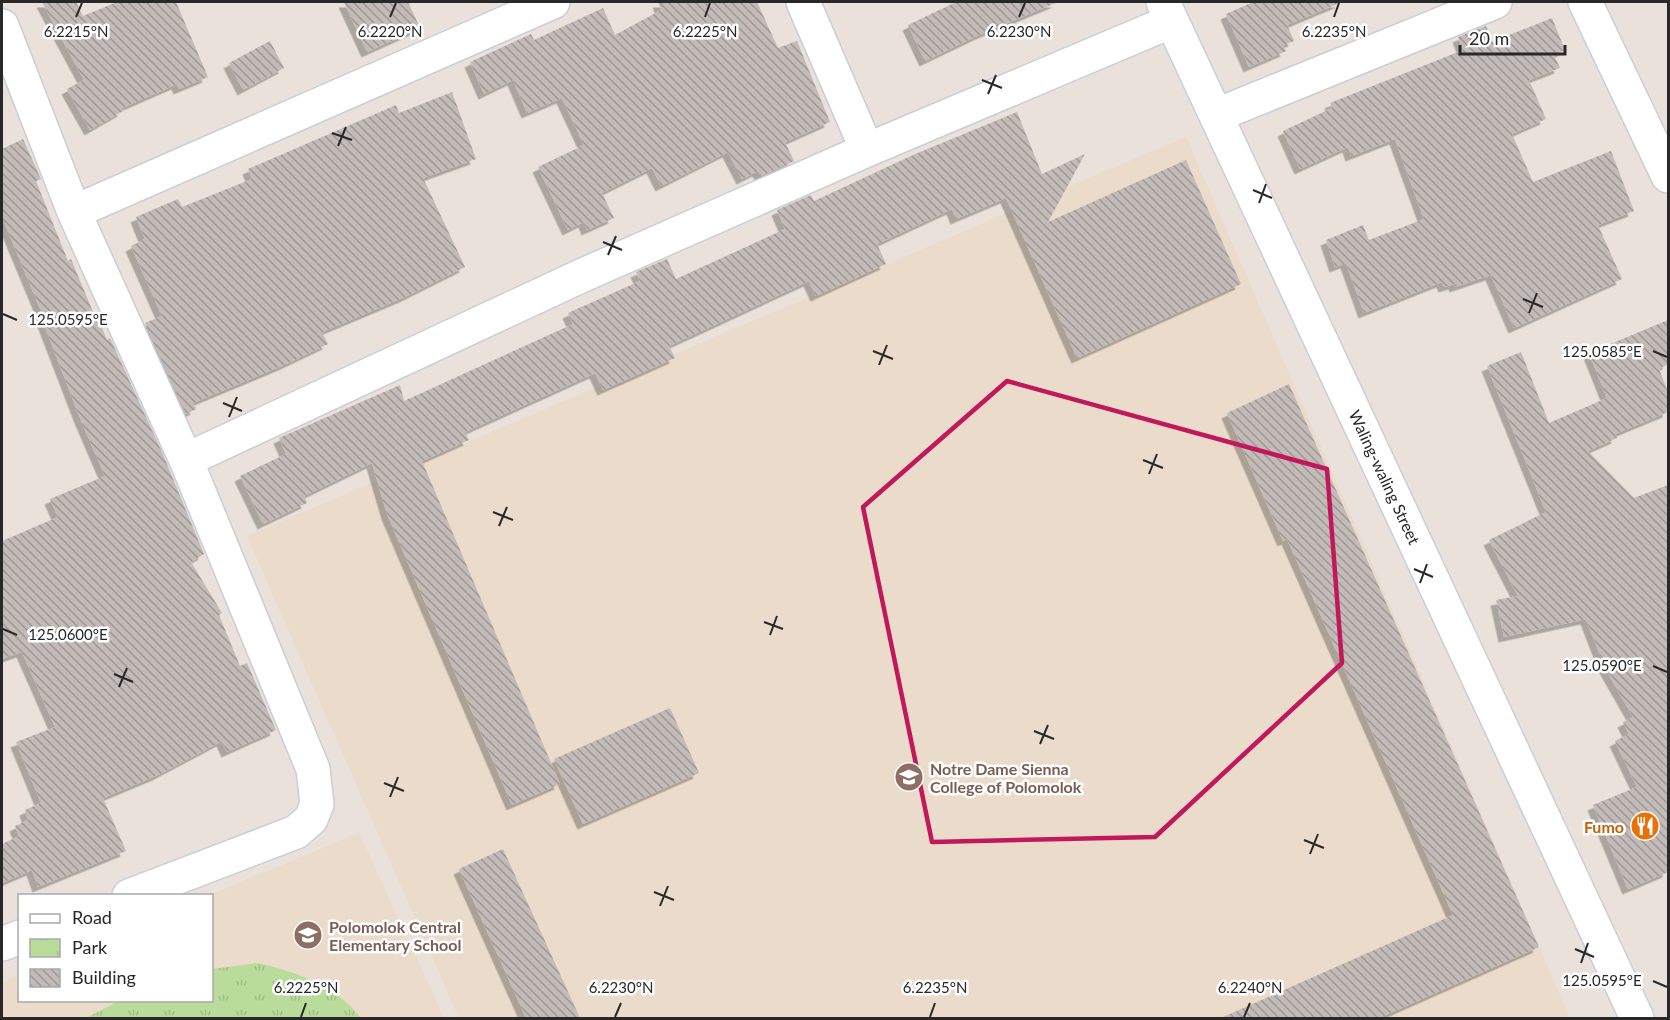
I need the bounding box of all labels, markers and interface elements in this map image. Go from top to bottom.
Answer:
scale bar [1460,18,1565,56]
text: 6.2215°N [44,22,108,40]
text: 6.2220°N [358,22,422,40]
text: 6.2225°N [673,22,737,40]
text: 6.2230°N [987,22,1051,40]
text: 6.2235°N [1302,22,1366,40]
text: 20 m [1469,27,1509,49]
text: 125.0595°E [28,310,108,328]
text: 125.0585°E [1562,342,1642,360]
street label: Waling-waling Street [1346,407,1425,547]
text: 125.0600°E [28,625,108,643]
text: 125.0590°E [1562,656,1642,674]
place label: Notre Dame Sienna College of Polomolok [930,759,1082,796]
school or university icon: Notre Dame Sienna College of Polomolok [893,761,925,793]
restaurant icon: Fumo [1629,810,1661,842]
place label: Fumo [1584,817,1624,836]
legend [18,894,213,1002]
text: Road [72,906,112,928]
place label: Polomolok Central Elementary School [329,917,461,954]
school or university icon: Polomolok Central Elementary School [292,919,324,951]
text: Park [72,936,108,958]
text: Building [72,966,136,988]
text: 125.0595°E [1562,971,1642,989]
text: 6.2225°N [274,978,338,996]
text: 6.2230°N [589,978,653,996]
text: 6.2235°N [903,978,967,996]
text: 6.2240°N [1218,978,1282,996]

